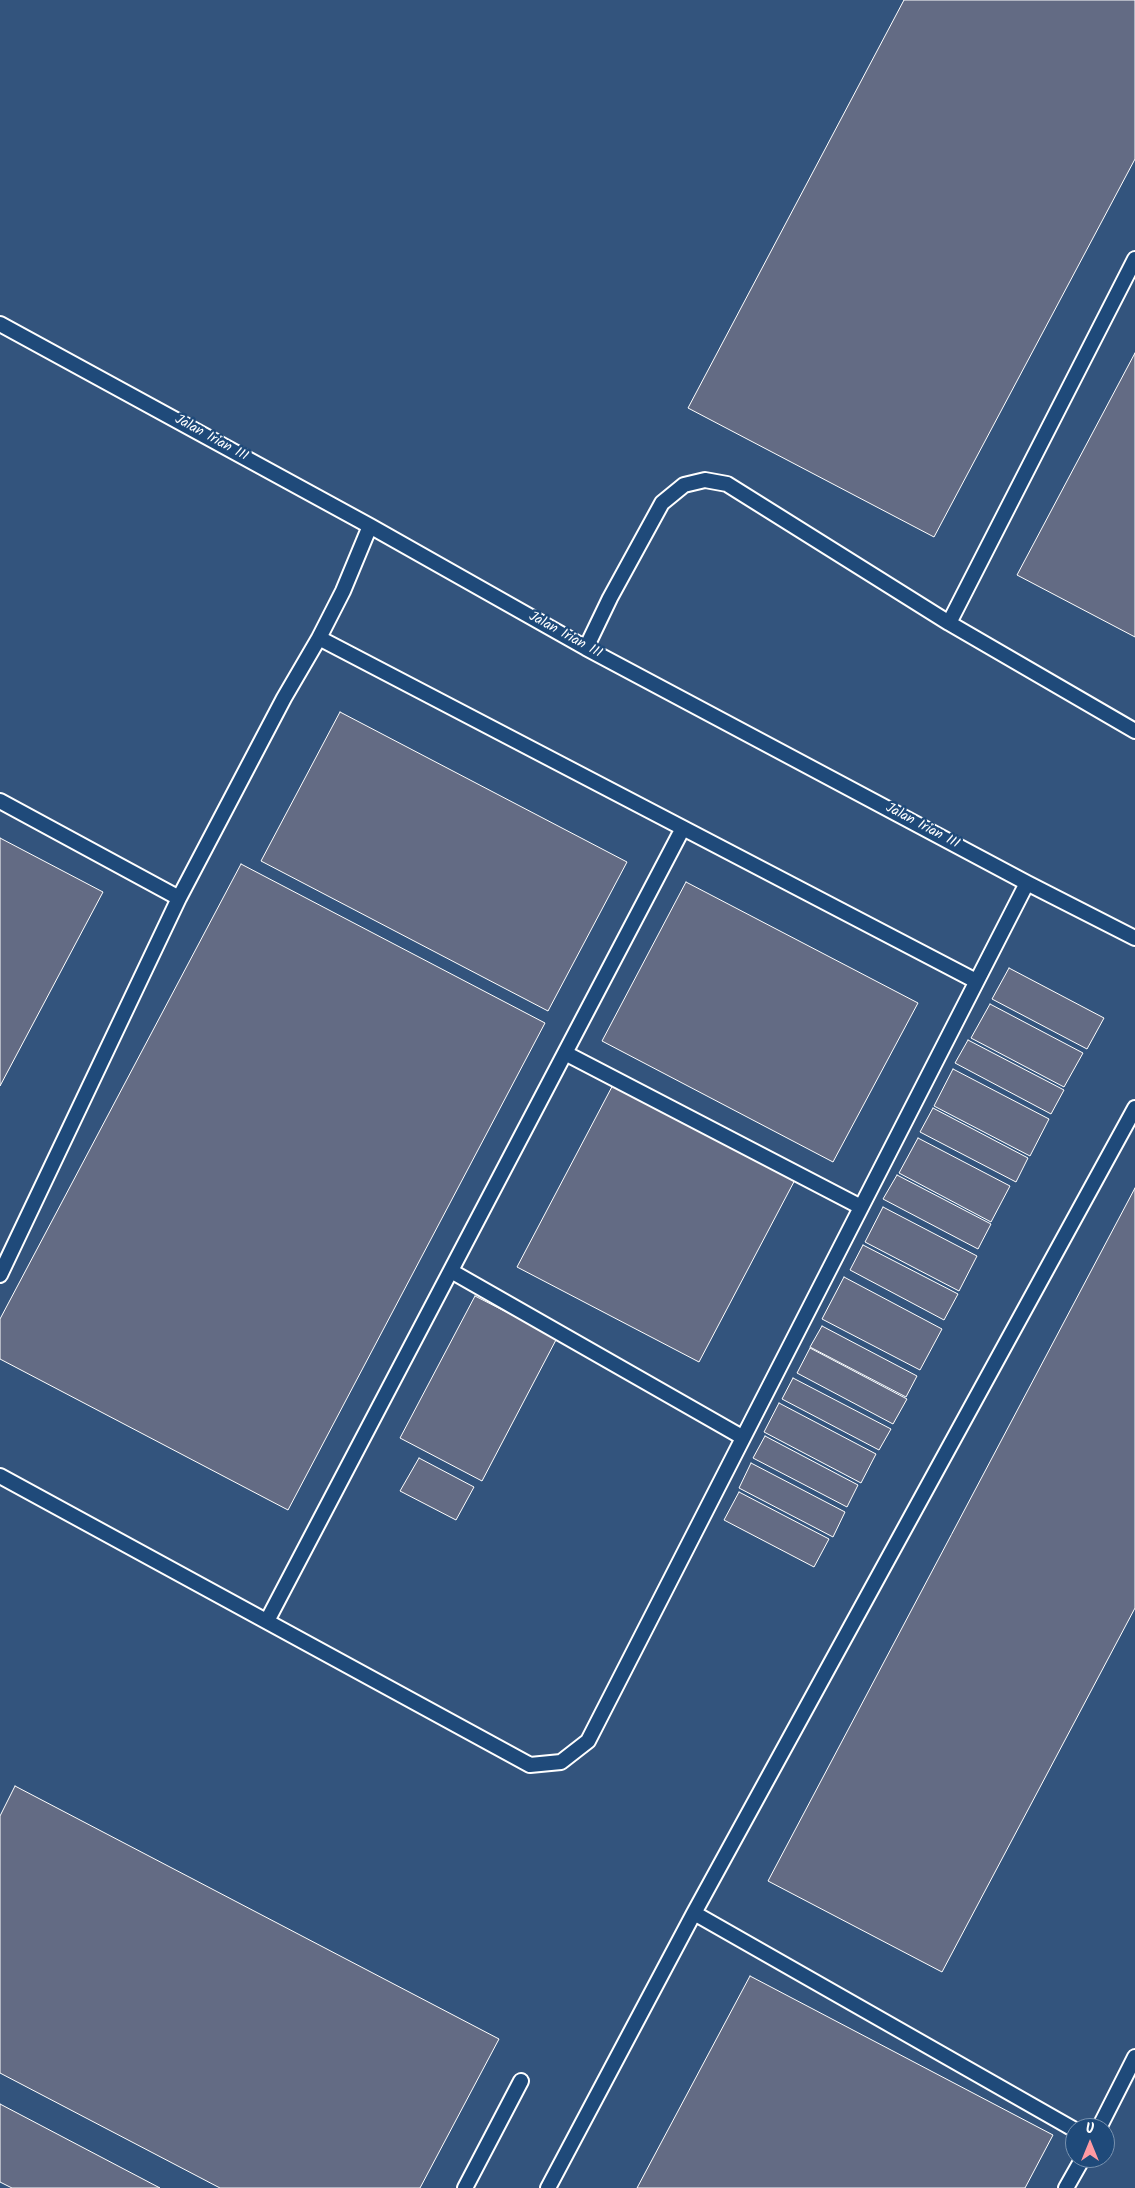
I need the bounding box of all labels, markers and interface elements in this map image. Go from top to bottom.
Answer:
street label: Jalan Irian III [171,412,251,466]
street label: Jalan Irian III [525,609,605,663]
street label: Jalan Irian III [882,801,962,853]
north arrow [1065,2118,1115,2168]
text: U [1086,2118,1094,2140]

